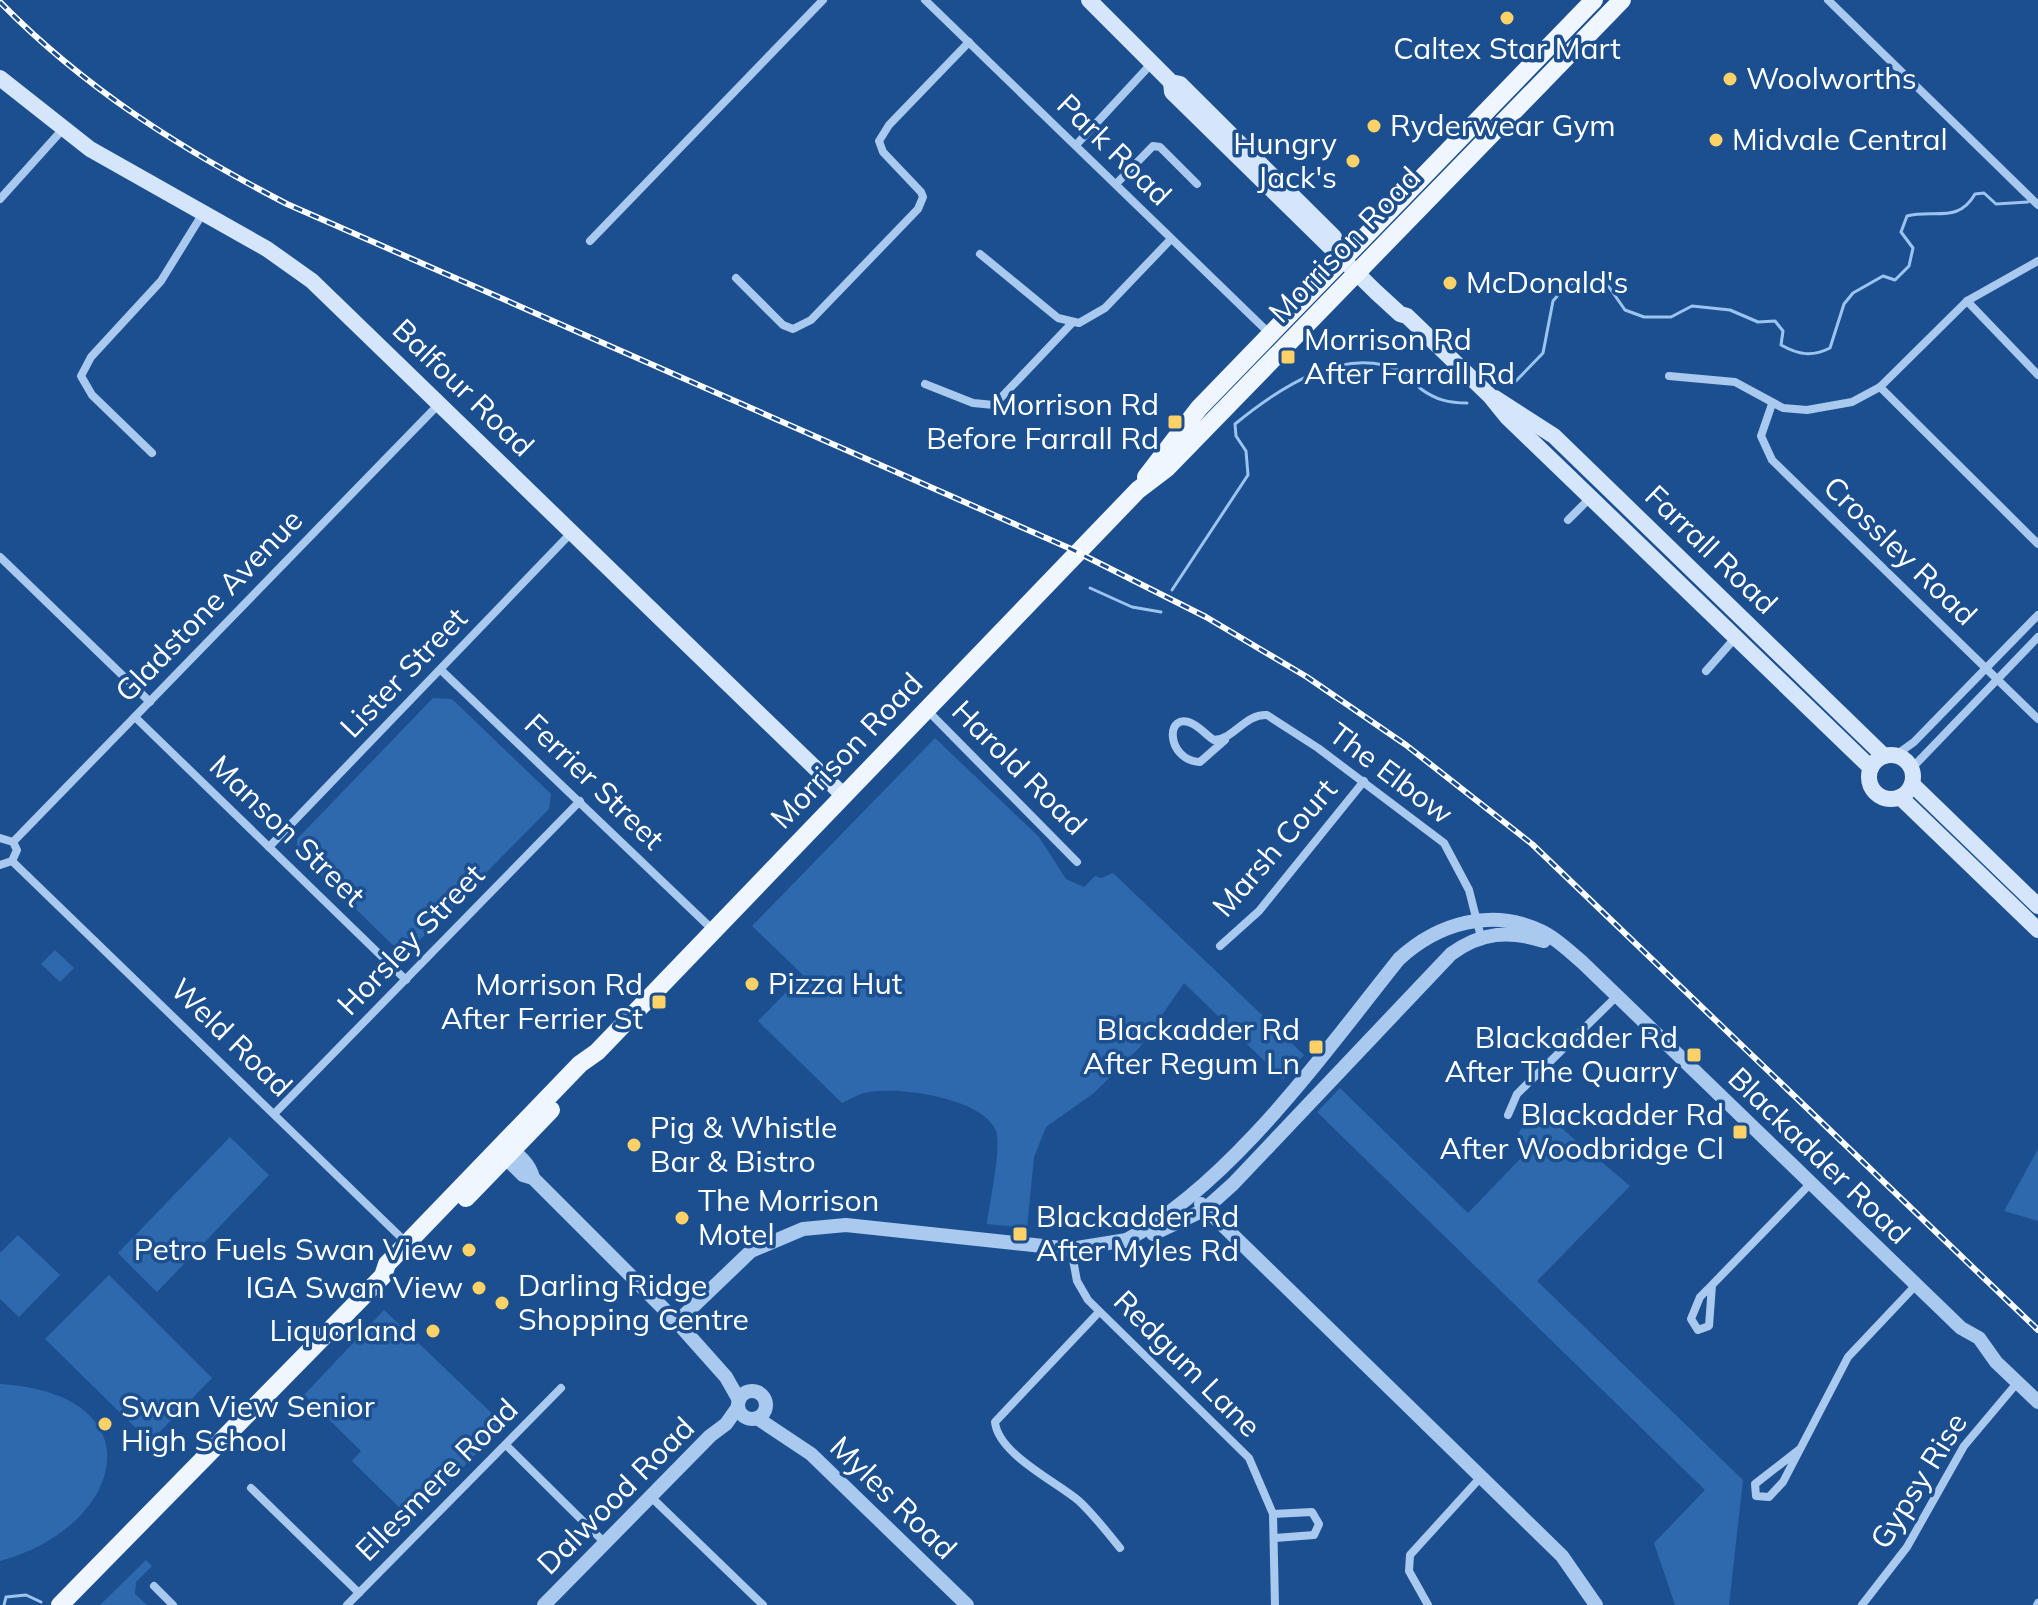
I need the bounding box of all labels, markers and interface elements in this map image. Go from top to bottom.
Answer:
marker: Caltex Star Mart [1498,9,1516,27]
place label: Caltex Star Mart [1393,29,1621,67]
place label: Woolworths [1746,59,1917,97]
marker: Woolworths [1721,70,1739,88]
street label: Park Road [1050,85,1180,213]
place label: Ryderwear Gym [1390,106,1616,144]
marker: Ryderwear Gym [1365,117,1383,135]
place label: Midvale Central [1732,120,1948,158]
place label: Hungry Jack's [1233,124,1337,196]
marker: Midvale Central [1707,131,1725,149]
marker: Hungry Jack's [1344,152,1362,170]
street label: Morrison Road [1260,158,1428,330]
place label: McDonald's [1466,263,1628,301]
marker: McDonald's [1441,274,1459,292]
street label: Balfour Road [385,310,542,464]
place label: Morrison Rd After Farrall Rd [1304,320,1515,392]
marker: Morrison Rd After Farrall Rd [1279,348,1297,366]
place label: Morrison Rd Before Farrall Rd [926,385,1159,457]
marker: Morrison Rd Before Farrall Rd [1166,413,1184,431]
street label: Crossley Road [1816,468,1985,633]
street label: Farrall Road [1638,477,1786,622]
street label: Gladstone Avenue [107,501,310,710]
street label: Lister Street [332,599,475,745]
street label: Morrison Road [762,664,930,836]
street label: Harold Road [944,692,1095,843]
street label: Ferrier Street [517,705,672,857]
street label: The Elbow [1322,714,1461,832]
street label: Manson Street [202,747,373,914]
street label: Marsh Court [1204,770,1345,924]
street label: Horsley Street [329,856,492,1023]
place label: Pizza Hut [768,964,902,1002]
place label: Morrison Rd After Ferrier St [441,965,643,1037]
street label: Weld Road [163,970,300,1105]
marker: Pizza Hut [743,975,761,993]
marker: Morrison Rd After Ferrier St [650,993,668,1011]
place label: Blackadder Rd After Regum Ln [1083,1010,1300,1082]
place label: Blackadder Rd After The Quarry [1444,1018,1678,1090]
marker: Blackadder Rd After Regum Ln [1307,1038,1325,1056]
marker: Blackadder Rd After The Quarry [1685,1046,1703,1064]
street label: Blackadder Road [1721,1059,1919,1252]
place label: Blackadder Rd After Woodbridge Cl [1440,1095,1724,1167]
place label: Pig & Whistle Bar & Bistro [650,1108,837,1180]
marker: Blackadder Rd After Woodbridge Cl [1731,1123,1749,1141]
marker: Pig & Whistle Bar & Bistro [625,1136,643,1154]
place label: The Morrison Motel [698,1181,879,1253]
place label: Blackadder Rd After Myles Rd [1036,1197,1239,1269]
marker: The Morrison Motel [673,1209,691,1227]
marker: Blackadder Rd After Myles Rd [1011,1225,1029,1243]
place label: Petro Fuels Swan View [134,1230,453,1268]
marker: Petro Fuels Swan View [460,1241,478,1259]
place label: Darling Ridge Shopping Centre [518,1266,749,1338]
place label: IGA Swan View [245,1268,463,1306]
marker: IGA Swan View [470,1279,488,1297]
street label: Redgum Lane [1106,1282,1269,1445]
marker: Darling Ridge Shopping Centre [493,1294,511,1312]
place label: Liquorland [269,1311,417,1349]
marker: Liquorland [424,1322,442,1340]
place label: Swan View Senior High School [121,1387,375,1459]
street label: Ellesmere Road [347,1390,525,1568]
street label: Gypsy Rise [1861,1405,1975,1556]
street label: Dalwood Road [529,1409,702,1582]
marker: Swan View Senior High School [96,1415,114,1433]
street label: Myles Road [822,1428,965,1567]

